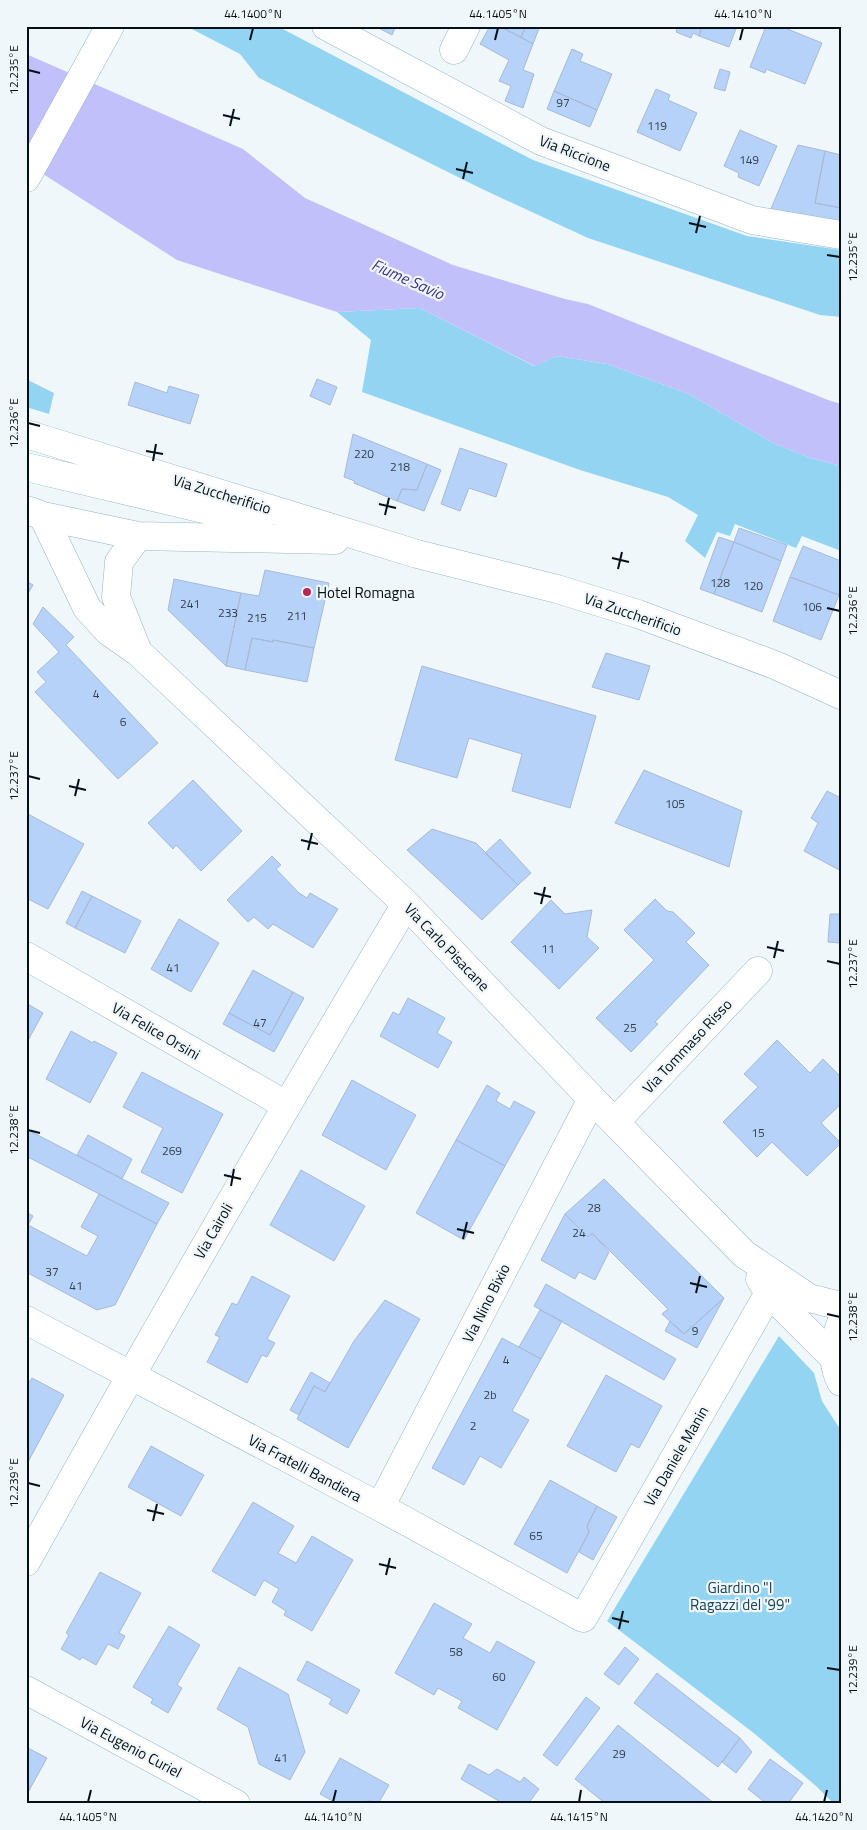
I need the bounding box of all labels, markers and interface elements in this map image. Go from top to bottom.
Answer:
text: 44.1400°N [224,4,282,23]
text: 44.1405°N [469,4,527,23]
text: 44.1410°N [714,4,772,23]
text: 12.235°E [4,45,23,95]
house number: 97 [556,93,570,112]
house number: 119 [647,116,667,135]
street label: Via Riccione [536,129,614,177]
house number: 149 [739,150,759,169]
text: 12.235°E [843,232,862,282]
water label: Fiume Savio [368,252,449,306]
text: 12.236°E [4,398,23,448]
house number: 220 [354,444,374,463]
house number: 218 [390,457,410,476]
street label: Via Zuccherificio [170,468,274,520]
house number: 128 [710,573,730,592]
house number: 120 [743,576,763,595]
place label: Hotel Romagna [317,581,415,604]
marker: Hotel Romagna [301,586,313,598]
text: 12.236°E [843,586,862,636]
street label: Via Zuccherificio [581,587,685,641]
house number: 241 [180,594,200,613]
house number: 106 [802,597,822,616]
house number: 233 [218,603,238,622]
house number: 211 [287,606,307,625]
house number: 215 [247,608,267,627]
house number: 4 [93,684,100,703]
house number: 6 [120,712,127,731]
text: 12.237°E [4,751,23,801]
house number: 105 [665,794,685,813]
street label: Via Carlo Pisacane [399,898,495,996]
house number: 11 [541,939,555,958]
text: 12.237°E [843,939,862,989]
house number: 41 [166,958,180,977]
street label: Via Tommaso Risso [637,993,737,1099]
street label: Via Felice Orsini [107,996,205,1066]
house number: 47 [253,1013,267,1032]
house number: 25 [623,1018,637,1037]
text: 12.238°E [4,1105,23,1155]
house number: 15 [751,1123,765,1142]
house number: 269 [162,1141,182,1160]
house number: 28 [587,1198,601,1217]
street label: Via Cairoli [188,1199,238,1263]
house number: 24 [572,1223,586,1242]
street label: Via Nino Bixio [456,1259,516,1347]
house number: 37 [45,1262,59,1281]
house number: 41 [69,1276,83,1295]
text: 12.238°E [843,1292,862,1342]
house number: 9 [692,1321,699,1340]
house number: 4 [503,1350,510,1369]
house number: 2b [483,1385,497,1404]
street label: Via Daniele Manin [638,1401,714,1511]
house number: 2 [470,1416,476,1435]
street label: Via Fratelli Bandiera [244,1428,366,1508]
text: 12.239°E [4,1458,23,1508]
house number: 65 [529,1526,543,1545]
park label: Giardino "I Ragazzi del '99" [690,1576,790,1616]
house number: 58 [449,1642,463,1661]
text: 12.239°E [843,1645,862,1695]
house number: 60 [492,1667,506,1686]
street label: Via Eugenio Curiel [76,1710,186,1784]
house number: 29 [612,1744,626,1763]
house number: 41 [274,1748,288,1767]
text: 44.1405°N [59,1807,117,1826]
text: 44.1410°N [304,1807,362,1826]
text: 44.1415°N [550,1807,608,1826]
text: 44.1420°N [795,1807,853,1826]

